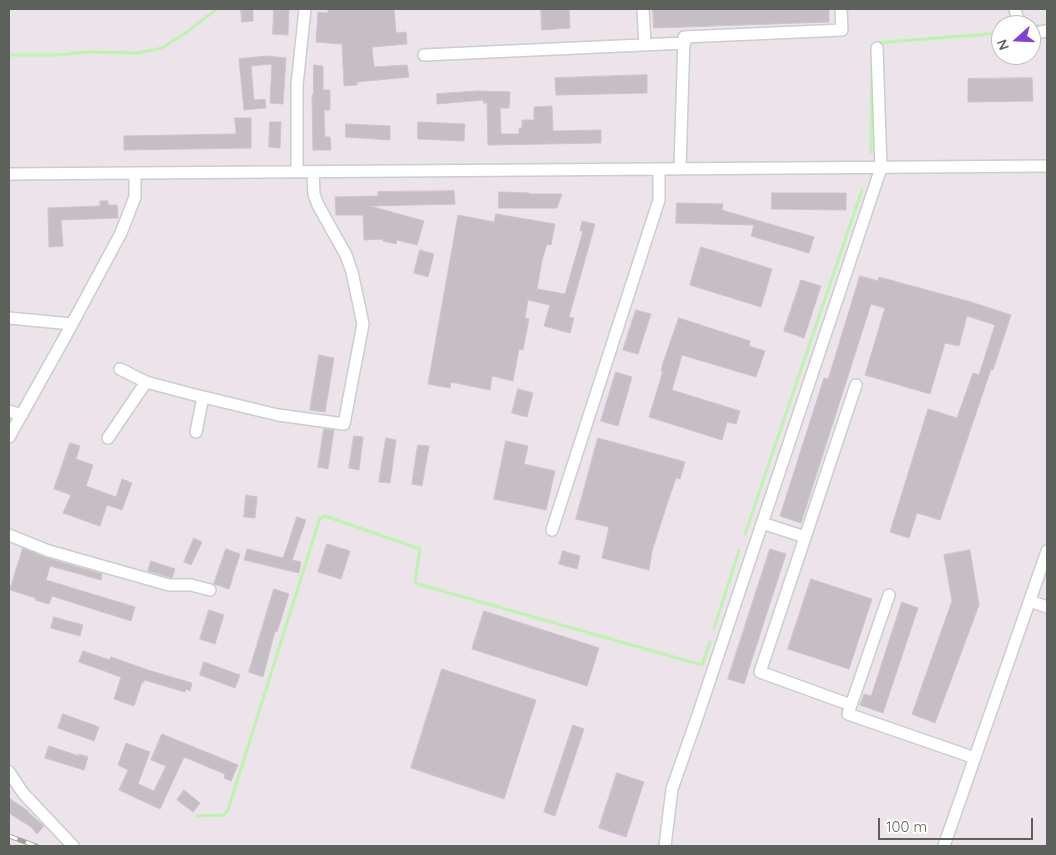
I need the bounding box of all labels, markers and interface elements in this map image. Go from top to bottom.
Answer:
north arrow [991,15,1041,65]
text: N [993,37,1013,53]
scale bar [881,808,1036,840]
text: 100 m [886,817,927,836]

